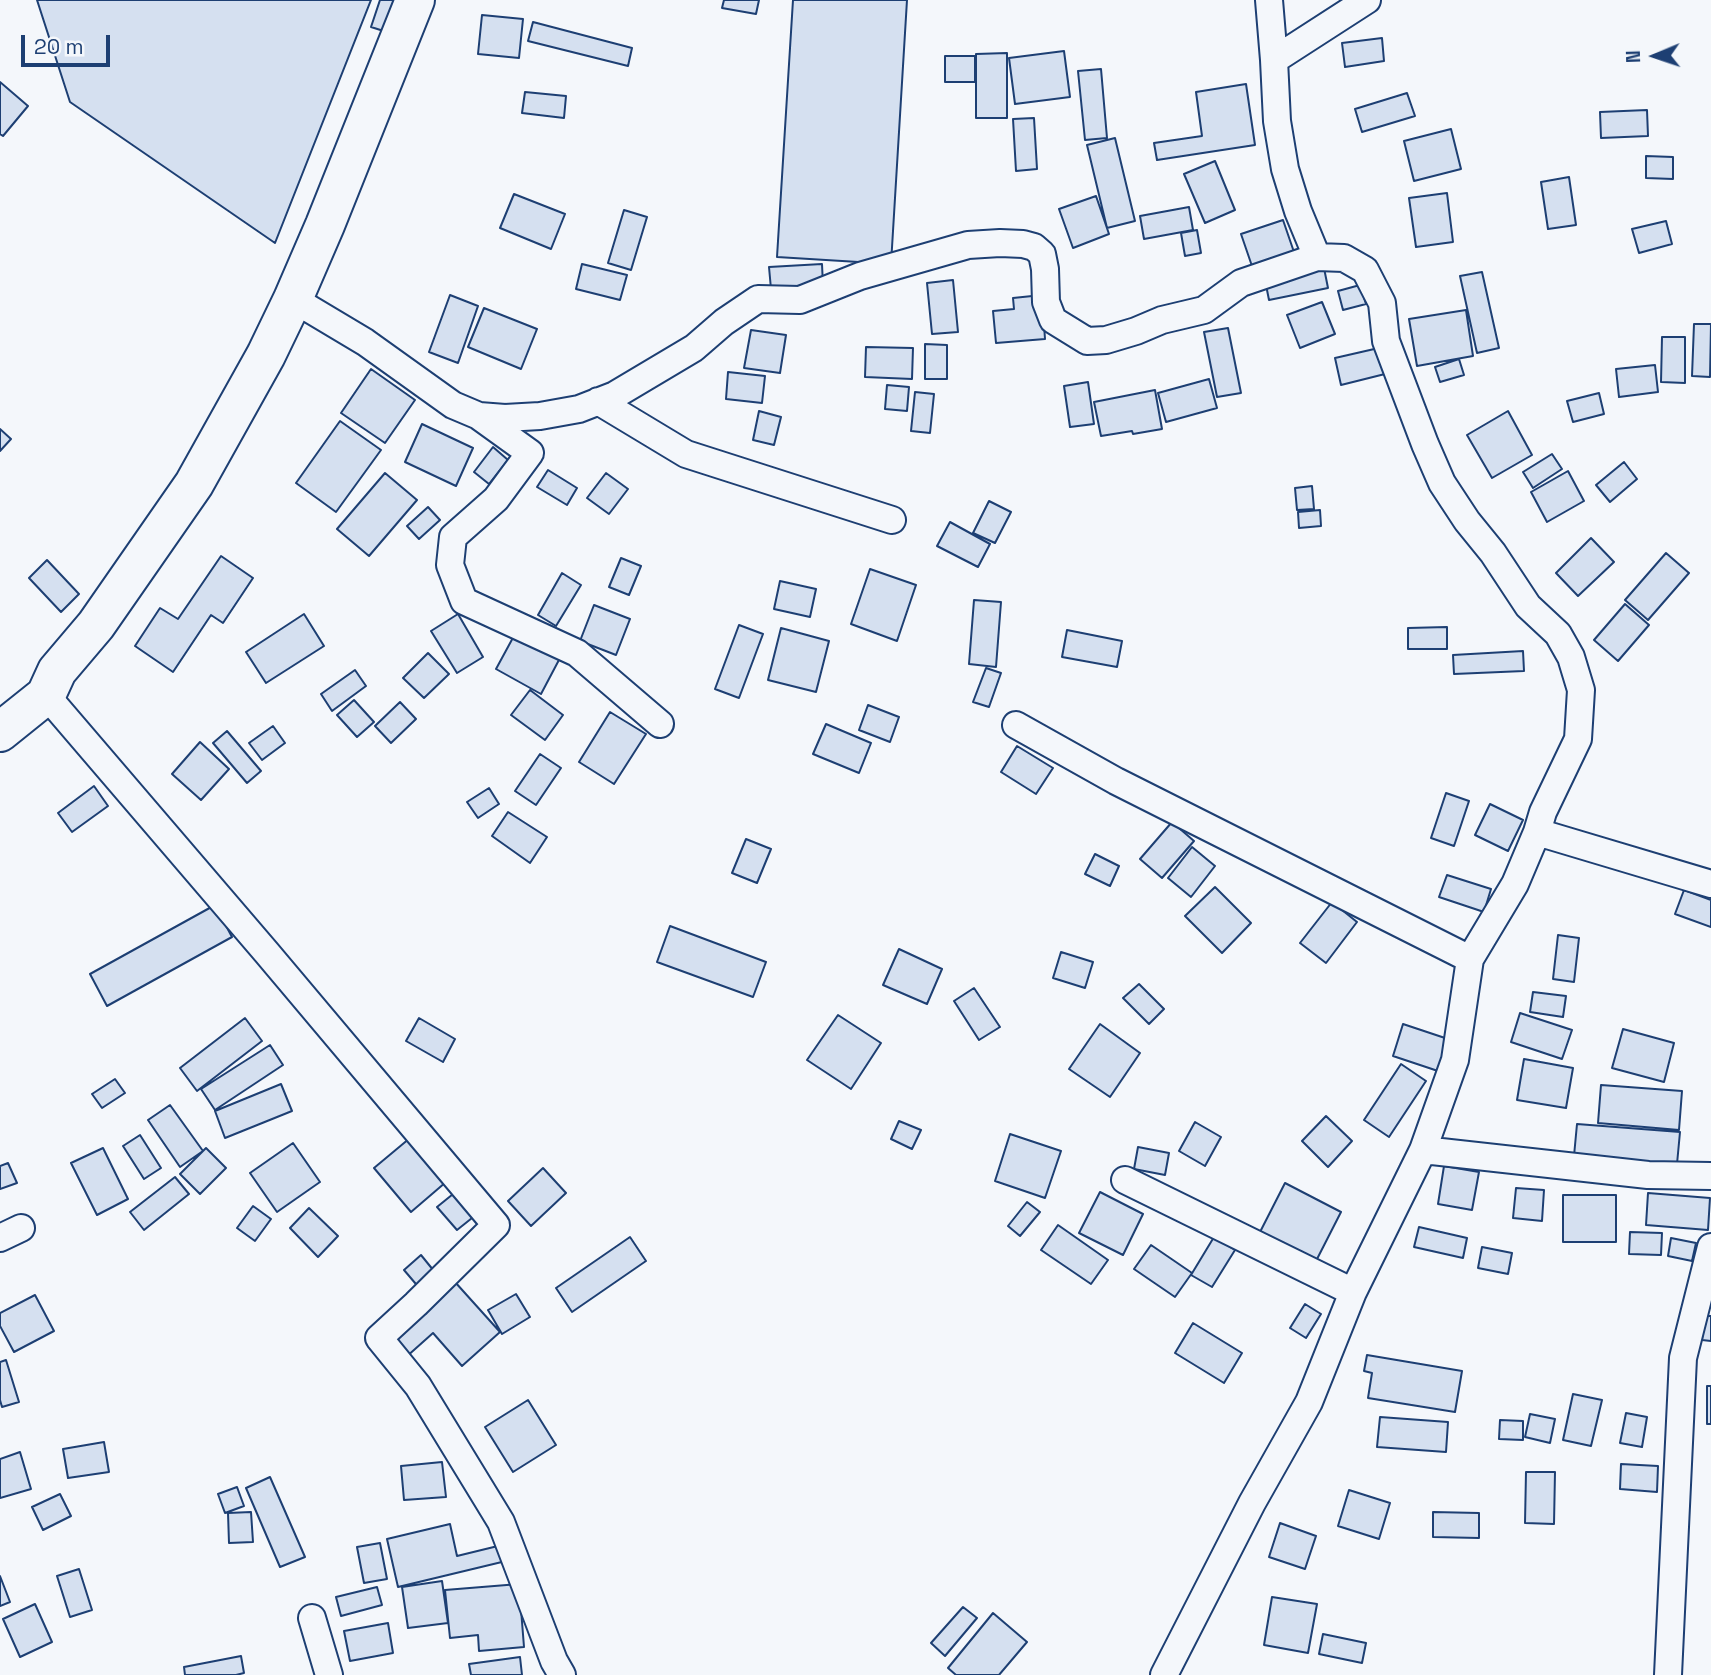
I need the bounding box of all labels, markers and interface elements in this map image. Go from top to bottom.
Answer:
scale bar [24,21,114,65]
north arrow [1620,21,1690,91]
text: 20 m [34,33,84,60]
text: N [1621,50,1646,64]

